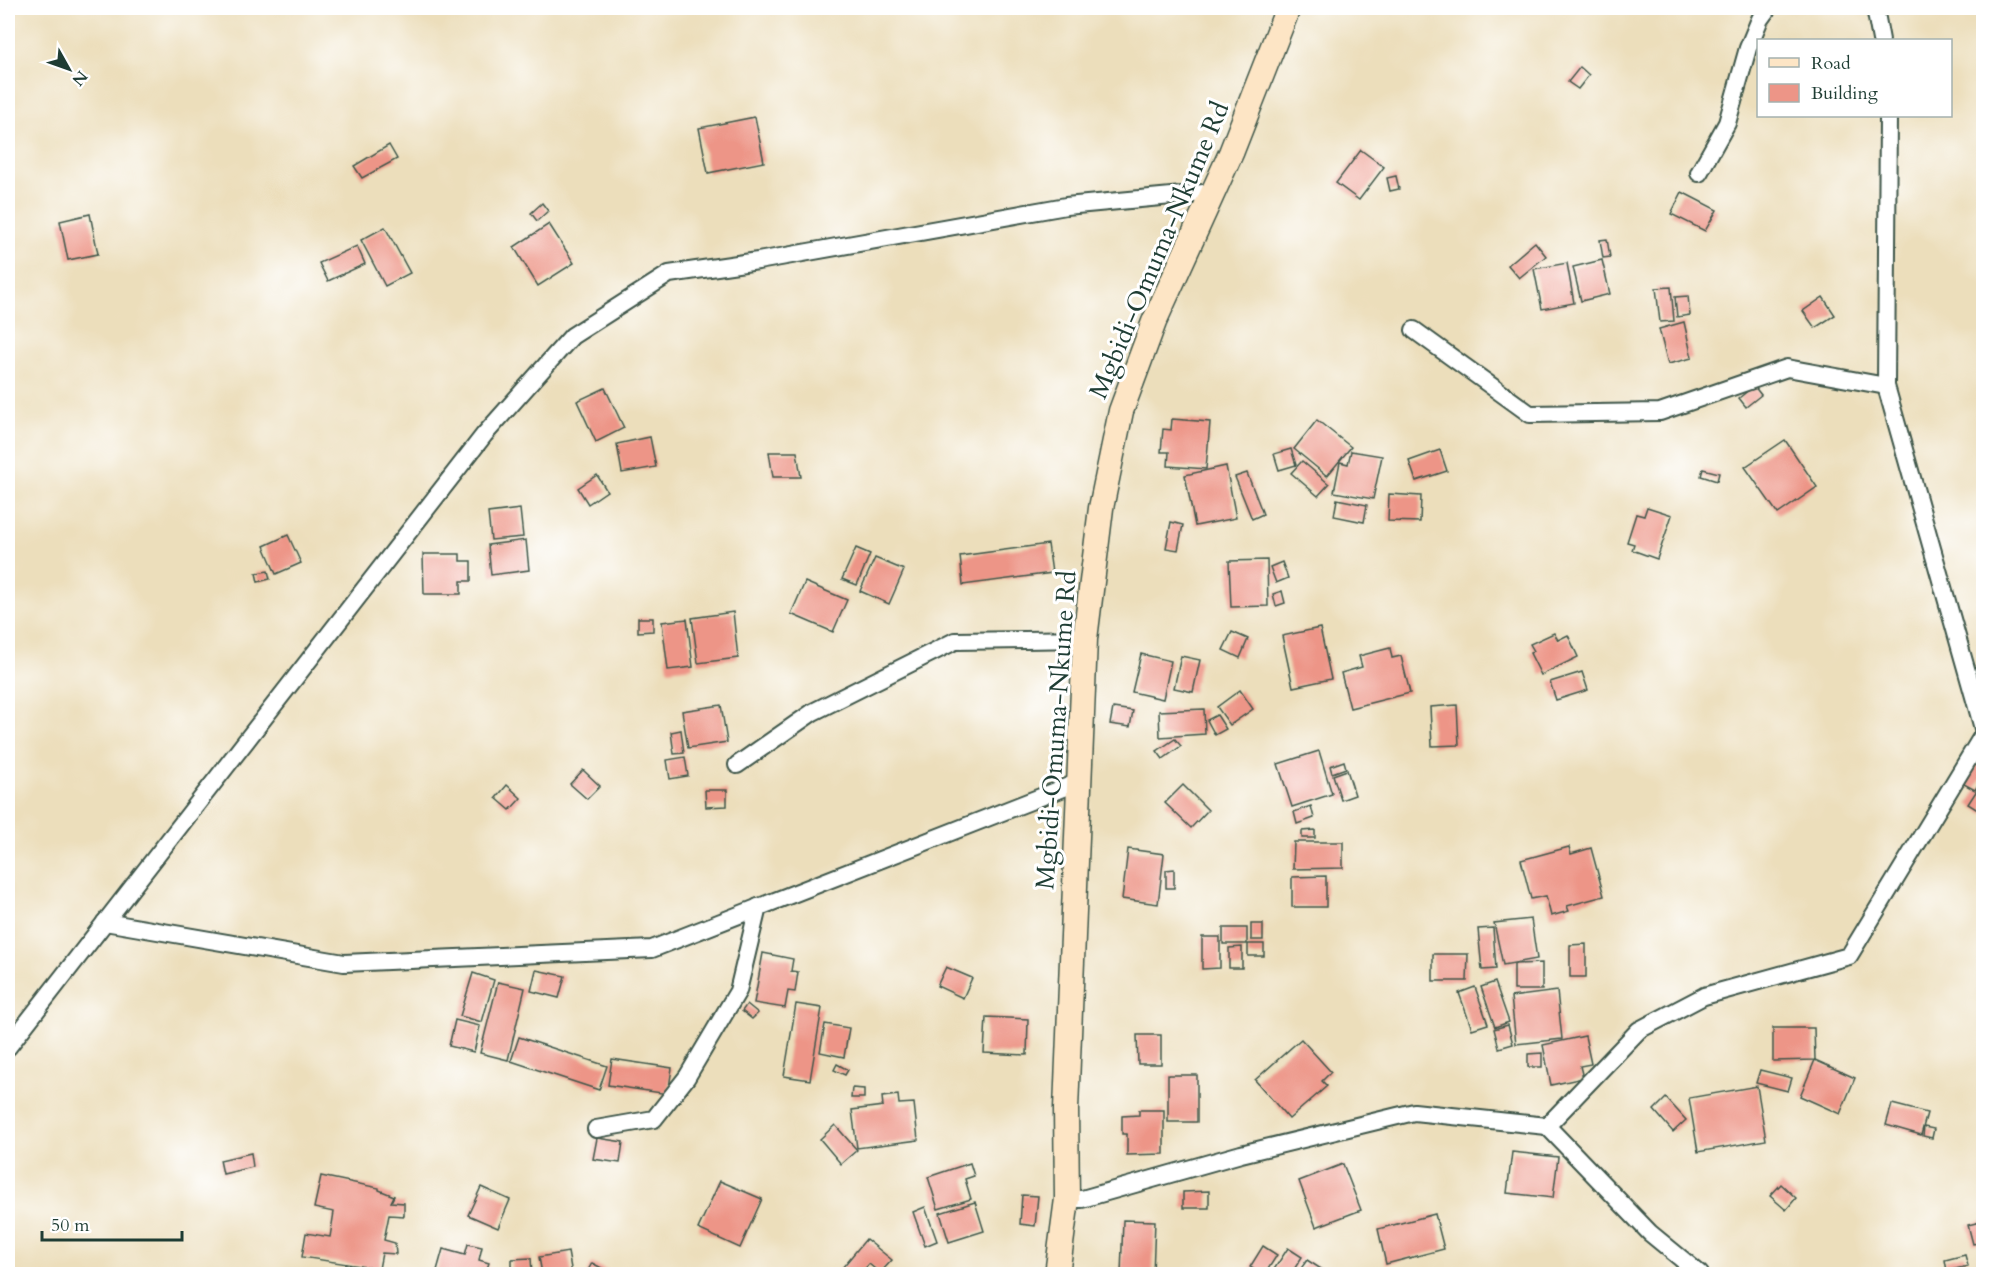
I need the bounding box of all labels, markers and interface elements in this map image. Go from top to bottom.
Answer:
north arrow [39,39,99,99]
legend [1757,39,1952,117]
text: Road [1811,51,1851,76]
text: N [67,66,93,90]
text: Building [1811,81,1879,106]
street label: Mgbidi-Omuma-Nkume Rd [1080,96,1238,404]
street label: Mgbidi-Omuma-Nkume Rd [1027,569,1085,891]
scale bar [42,1204,182,1242]
text: 50 m [51,1213,90,1238]

